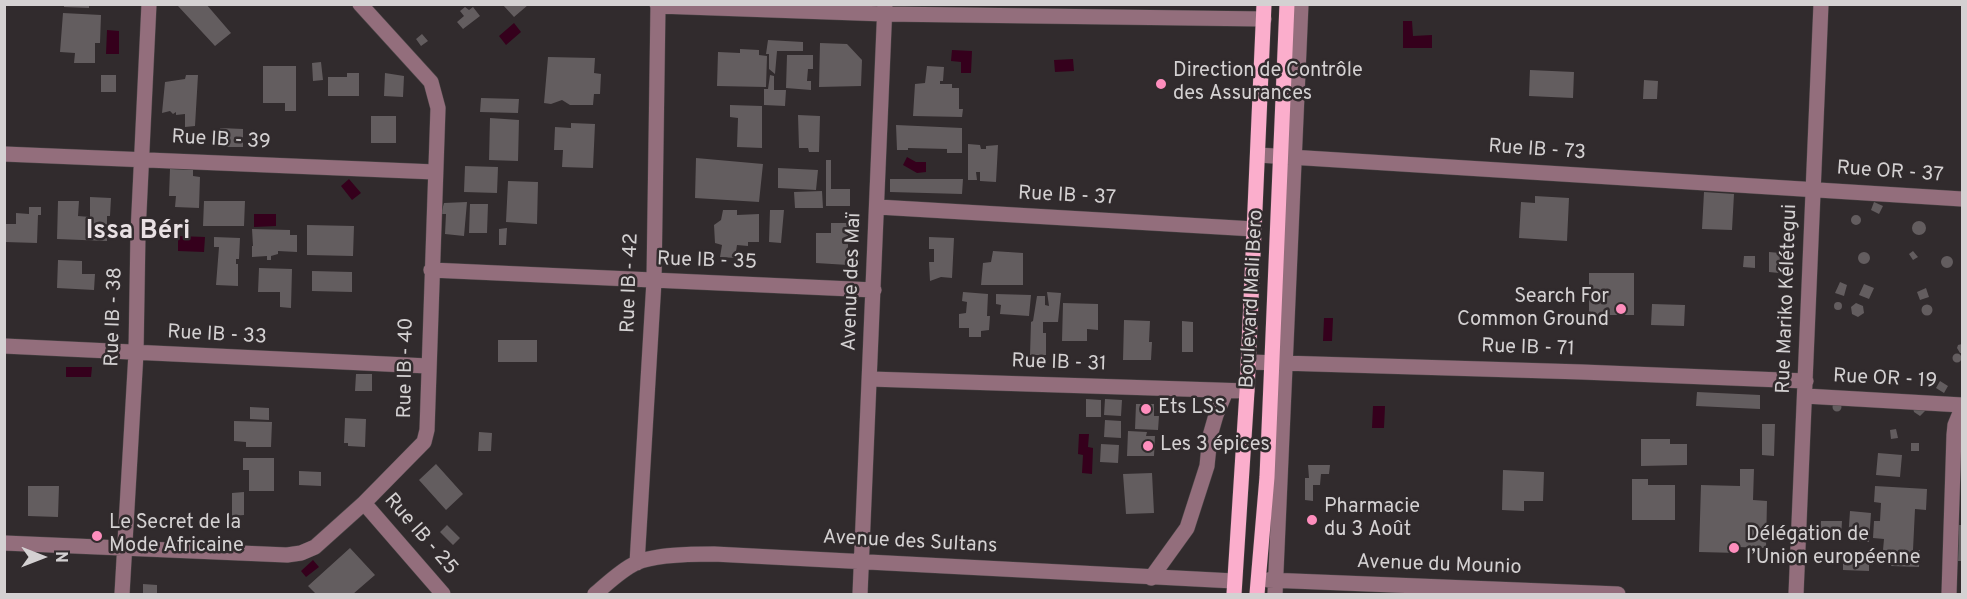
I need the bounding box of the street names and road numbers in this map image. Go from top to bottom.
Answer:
street label: Rue IB - 39 [171,126,271,156]
street label: Rue IB - 73 [1487,136,1587,166]
street label: Rue OR - 37 [1836,157,1944,189]
street label: Rue IB - 37 [1017,182,1117,212]
street label: Rue Mariko Kélétegui [1773,204,1803,394]
street label: Boulevard Mali Bero [1236,209,1270,389]
street label: Avenue des Maï [839,212,867,352]
street label: Rue IB - 42 [617,232,645,334]
street label: Rue IB - 35 [657,248,757,276]
street label: Rue IB - 38 [101,267,129,367]
street label: Rue IB - 40 [394,317,420,419]
street label: Rue IB - 33 [167,321,267,351]
street label: Rue IB - 71 [1481,335,1575,363]
street label: Rue IB - 31 [1011,350,1107,378]
street label: Rue OR - 19 [1832,365,1938,395]
street label: Rue IB - 25 [378,489,462,581]
street label: Avenue des Sultans [822,526,998,560]
street label: Avenue du Mounio [1356,551,1522,581]

